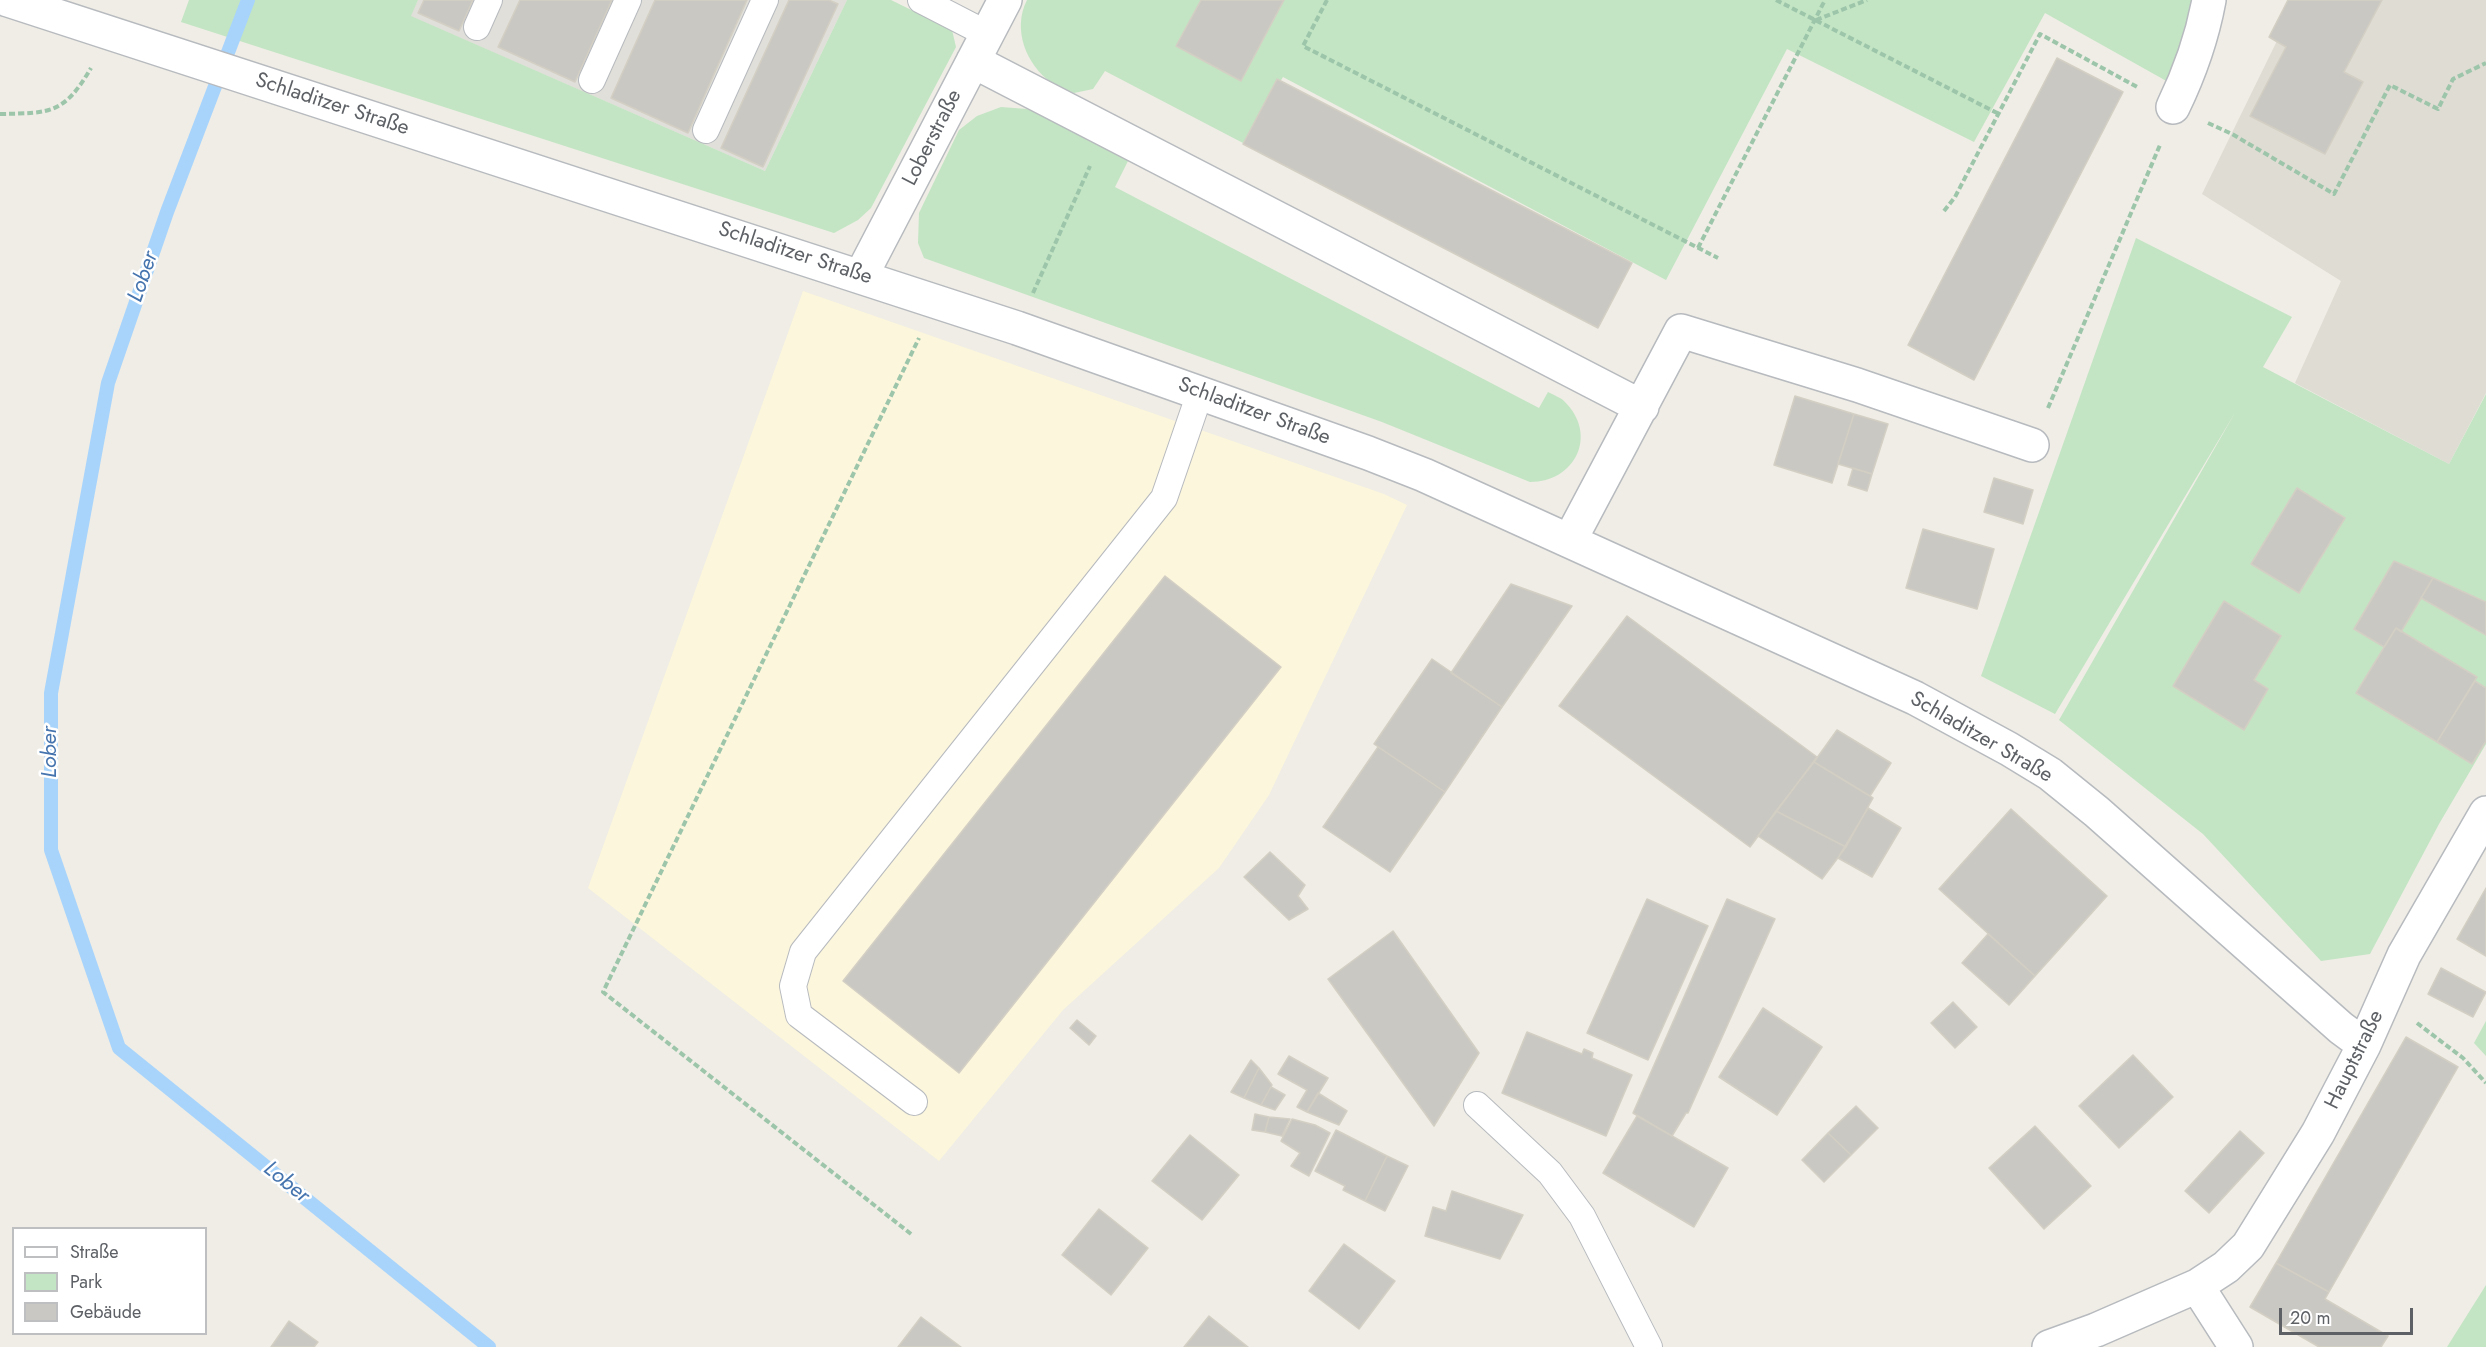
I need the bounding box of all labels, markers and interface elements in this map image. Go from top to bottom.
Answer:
street label: Schladitzer Straße [252,68,412,142]
street label: Loberstraße [898,86,968,190]
street label: Schladitzer Straße [715,217,875,291]
water label: Lober [123,248,165,306]
street label: Schladitzer Straße [1174,373,1334,451]
street label: Schladitzer Straße [1905,687,2057,789]
water label: Lober [38,726,64,778]
street label: Hauptstraße [2320,1007,2390,1113]
water label: Lober [258,1156,314,1210]
legend [12,1227,207,1335]
text: Straße [70,1239,118,1265]
text: Park [70,1269,102,1295]
scale bar [2282,1296,2416,1334]
text: Gebäude [70,1299,141,1325]
text: 20 m [2290,1305,2330,1331]

